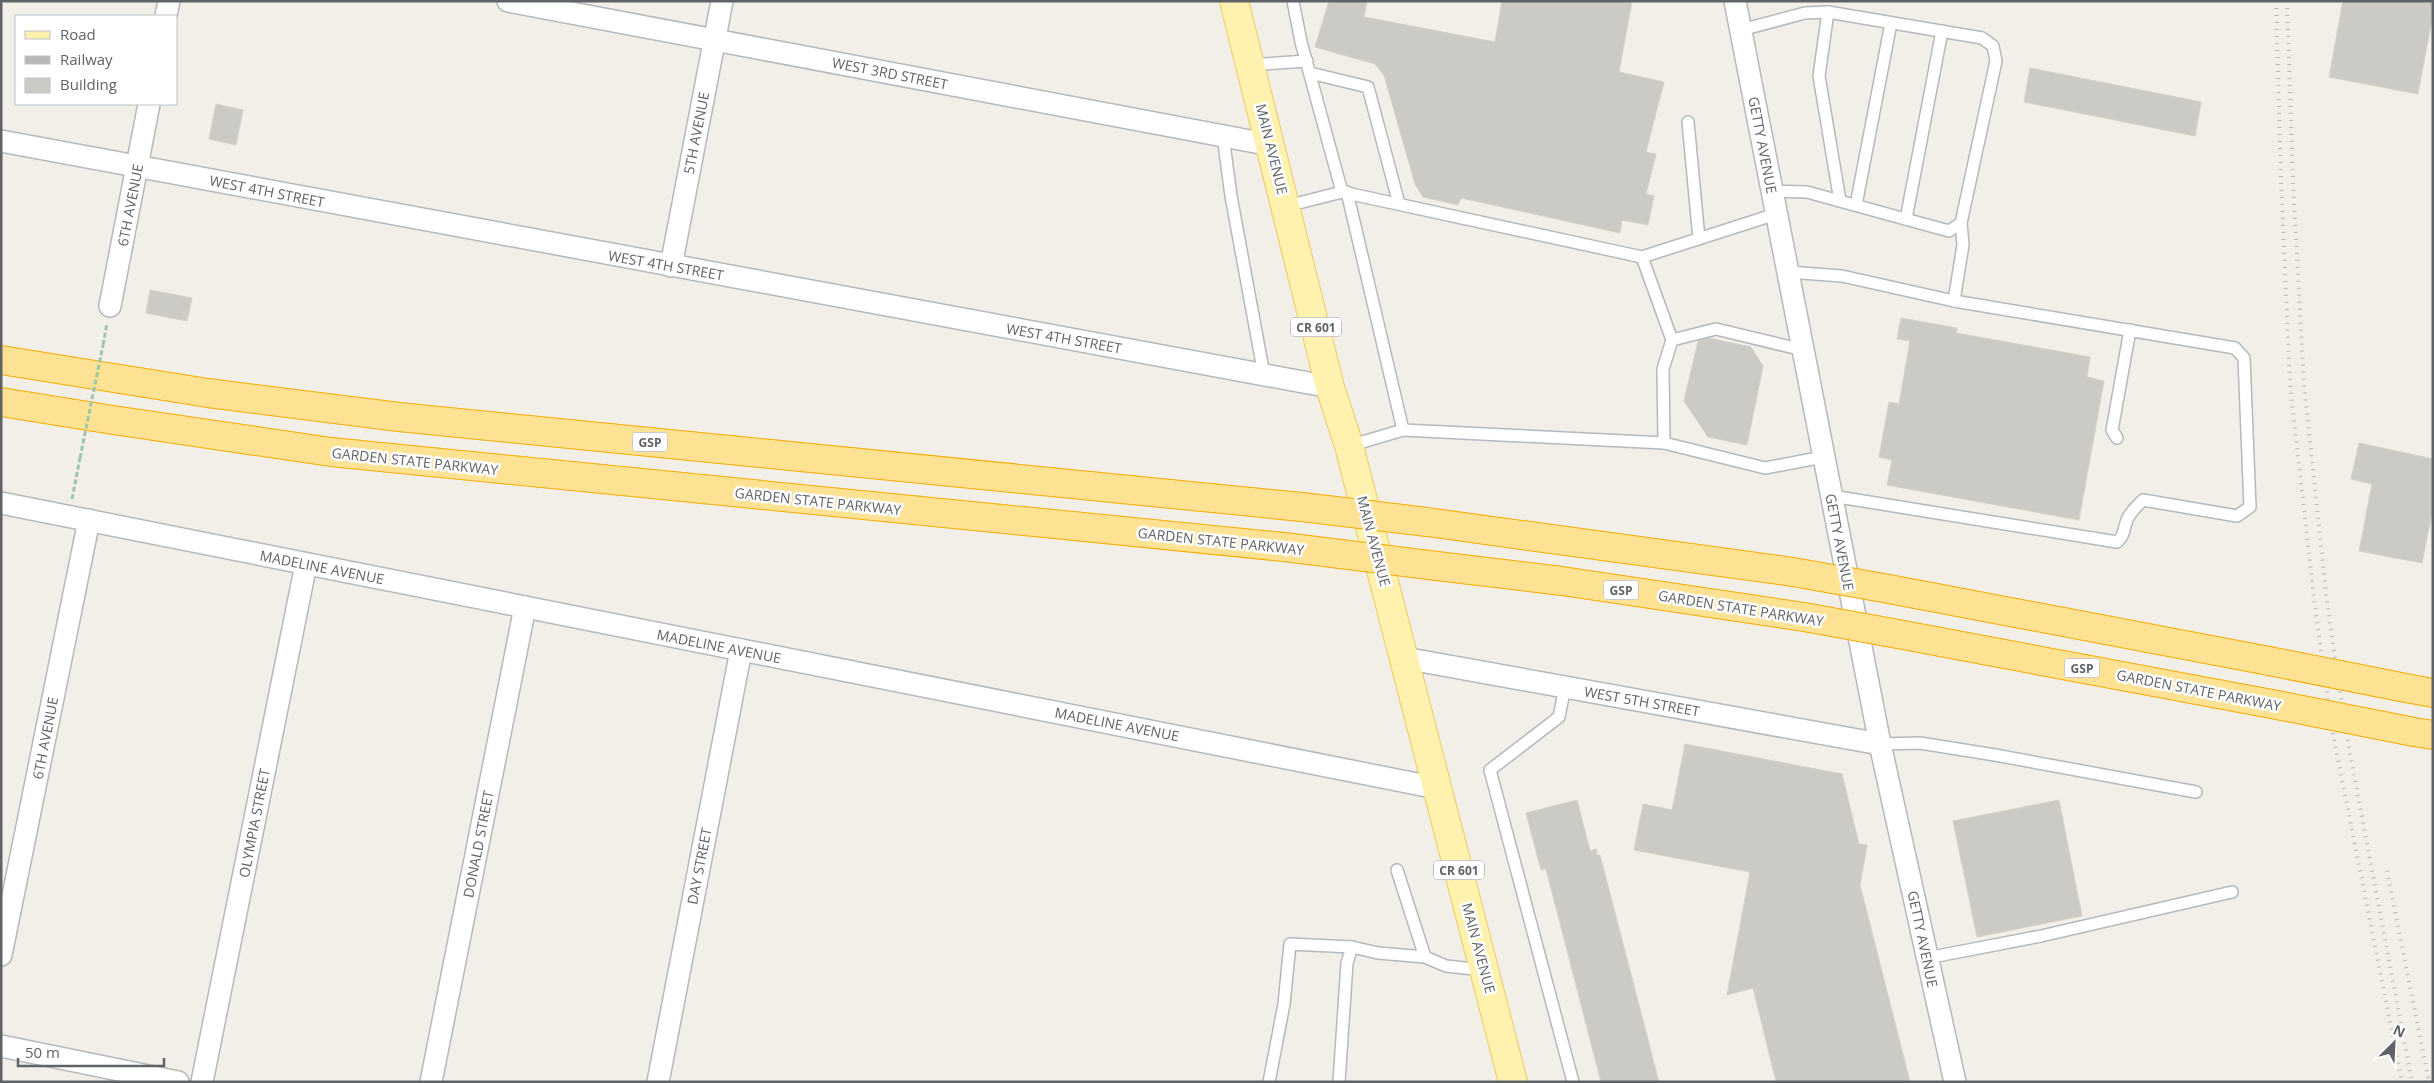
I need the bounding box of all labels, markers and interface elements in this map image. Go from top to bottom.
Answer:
legend [15,15,178,105]
text: Road [60,24,96,44]
text: Railway [60,49,113,69]
street label: WEST 3RD STREET [831,52,950,94]
text: Building [60,74,117,94]
street label: 5TH AVENUE [679,90,713,176]
street label: GETTY AVENUE [1744,95,1782,195]
street label: MAIN AVENUE [1252,102,1292,196]
street label: 6TH AVENUE [113,162,147,248]
street label: WEST 4TH STREET [208,171,326,212]
street label: WEST 4TH STREET [607,246,725,285]
road number: CR 601 [1291,318,1341,337]
street label: WEST 4TH STREET [1005,319,1123,358]
road number: GSP [632,432,668,452]
street label: GARDEN STATE PARKWAY [331,443,499,479]
street label: GARDEN STATE PARKWAY [734,483,902,519]
street label: GETTY AVENUE [1821,492,1859,592]
street label: MAIN AVENUE [1353,494,1395,588]
street label: GARDEN STATE PARKWAY [1137,523,1305,559]
street label: MADELINE AVENUE [258,546,386,588]
road number: GSP [1604,580,1638,600]
street label: GARDEN STATE PARKWAY [1657,586,1825,630]
street label: MADELINE AVENUE [655,625,783,667]
road number: GSP [2064,658,2100,678]
street label: GARDEN STATE PARKWAY [2115,665,2283,715]
street label: WEST 5TH STREET [1583,682,1701,721]
street label: 6TH AVENUE [28,695,62,781]
street label: MADELINE AVENUE [1053,703,1181,745]
street label: OLYMPIA STREET [234,767,274,879]
street label: DONALD STREET [458,788,498,899]
street label: DAY STREET [682,826,716,906]
road number: CR 601 [1434,860,1484,880]
street label: GETTY AVENUE [1903,889,1943,989]
street label: MAIN AVENUE [1458,901,1500,995]
north arrow [2369,1018,2419,1068]
text: N [2390,1020,2409,1042]
scale bar [18,1036,164,1068]
text: 50 m [25,1042,60,1062]

